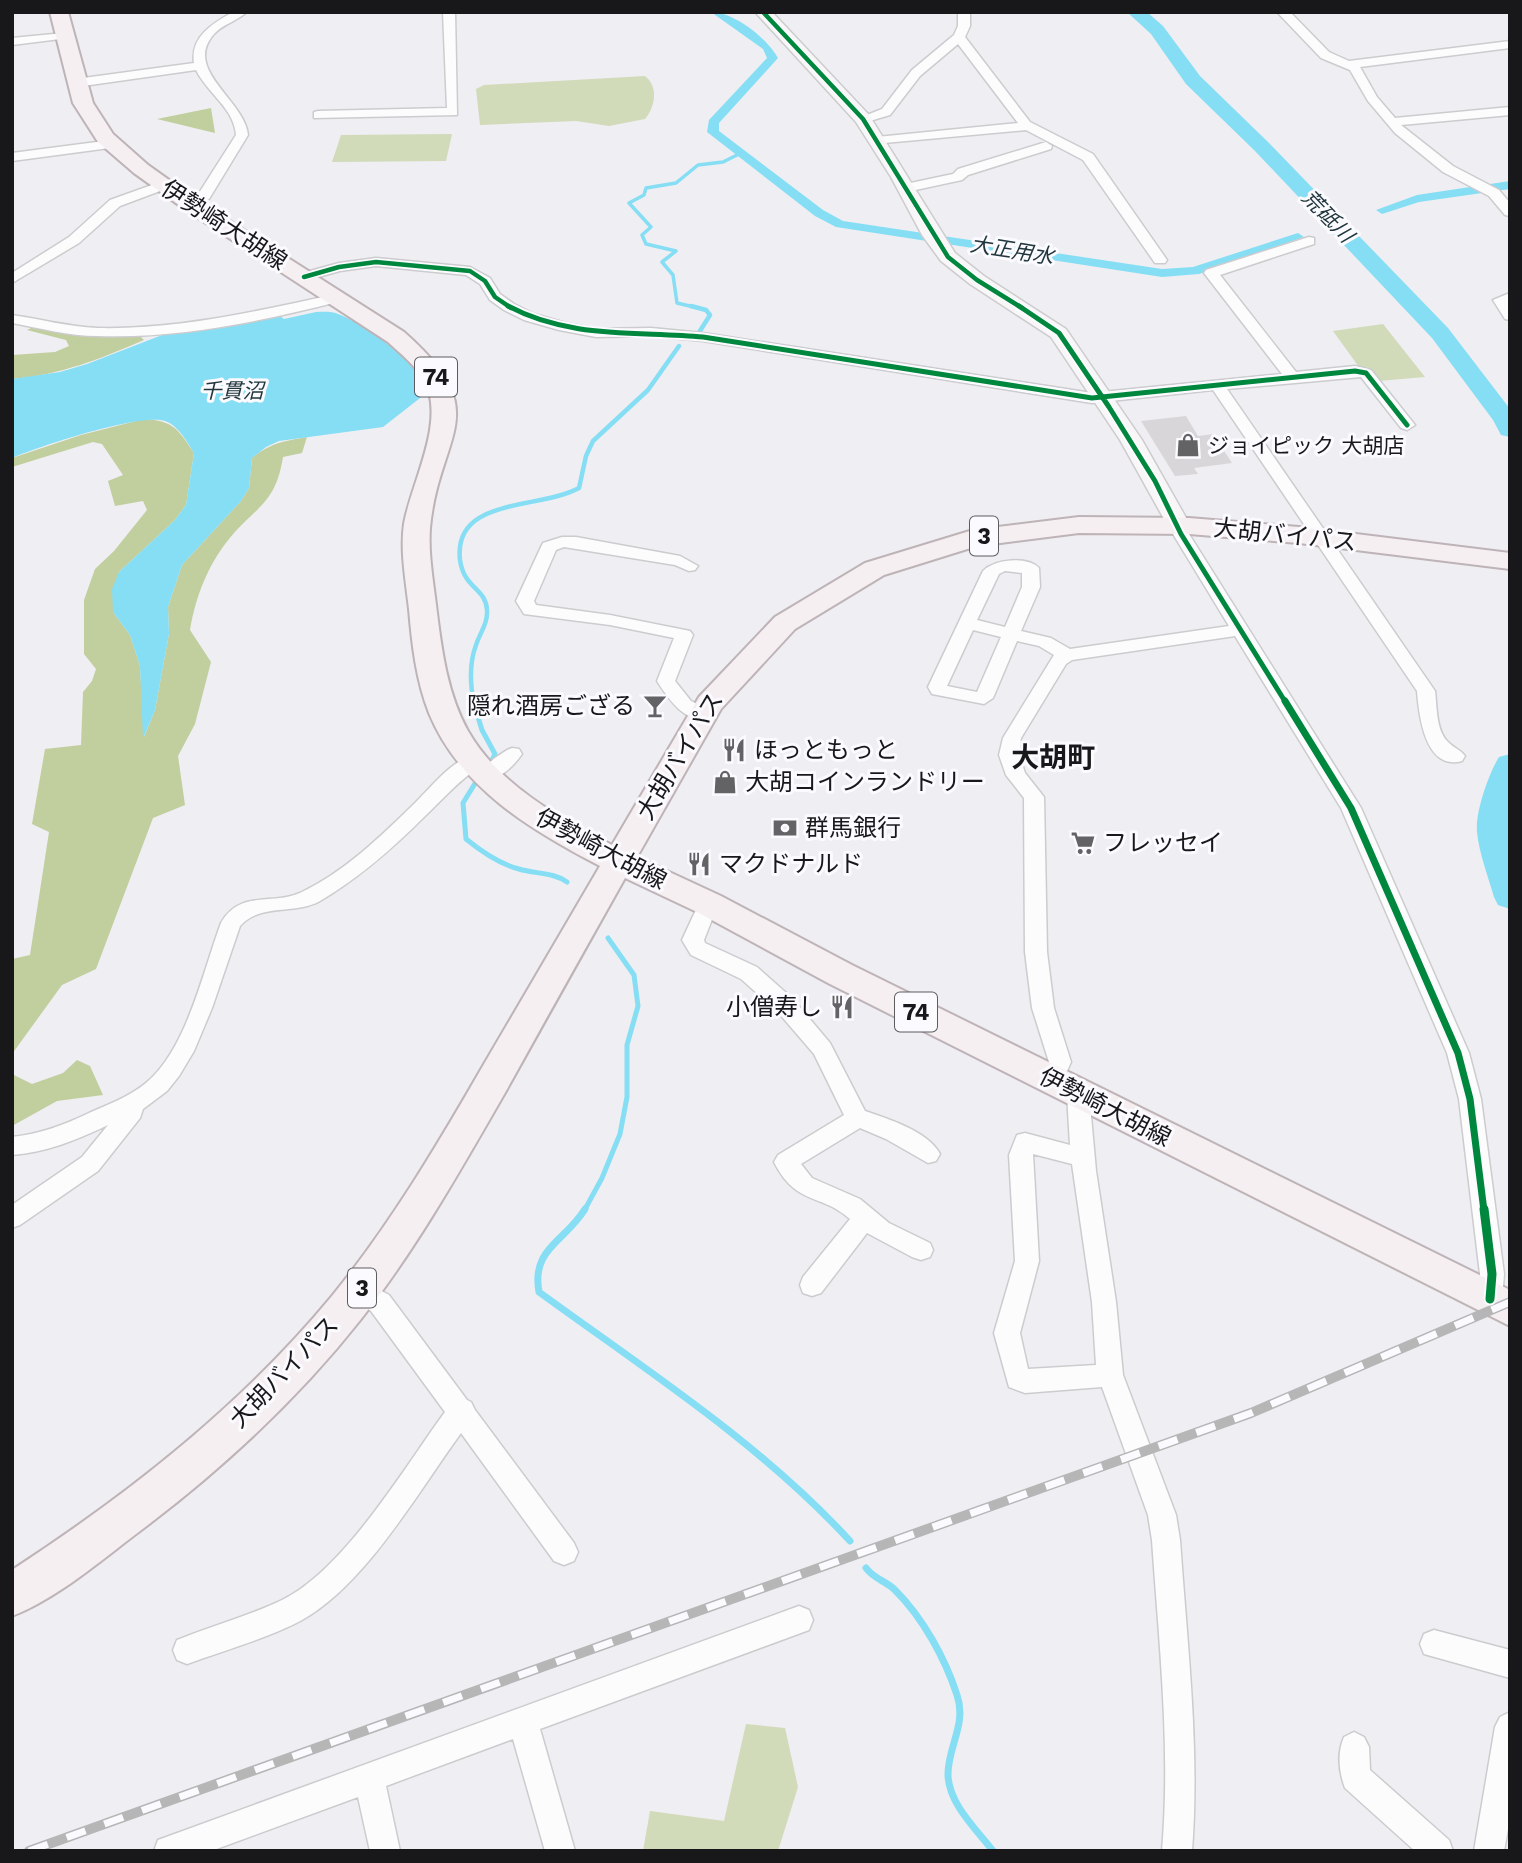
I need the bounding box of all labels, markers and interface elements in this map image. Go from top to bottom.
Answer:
street label: 伊勢崎大胡線 [156,174,292,276]
water label: 荒砥川 [1297,185,1360,249]
water label: 大正用水 [969,231,1057,269]
road number: 74 [415,358,457,396]
water label: 千貫沼 [201,378,266,403]
shop icon: ジョイピック 大胡店 [1174,431,1202,459]
place label: ジョイピック 大胡店 [1208,433,1404,458]
street label: 大胡バイパス [1212,514,1358,556]
road number: 3 [970,516,998,556]
street label: 大胡バイパス [631,687,729,825]
place label: 隠れ酒房ござる [467,692,635,720]
bar icon: 隠れ酒房ござる [641,692,669,720]
restaurant icon: ほっともっと [720,736,748,764]
place label: ほっともっと [754,736,898,764]
district label: 大胡町 [1011,741,1095,774]
shop icon: 大胡コインランドリー [711,768,739,796]
place label: 大胡コインランドリー [745,768,985,796]
street label: 伊勢崎大胡線 [531,803,671,895]
bank icon: 群馬銀行 [771,814,799,842]
place label: 群馬銀行 [805,814,901,842]
supermarket icon: フレッセイ [1069,829,1097,857]
place label: フレッセイ [1103,829,1223,857]
restaurant icon: マクドナルド [685,850,713,878]
place label: マクドナルド [719,850,863,878]
place label: 小僧寿し [726,993,822,1021]
restaurant icon: 小僧寿し [828,993,856,1021]
road number: 74 [895,993,937,1032]
street label: 伊勢崎大胡線 [1034,1062,1176,1152]
road number: 3 [348,1268,376,1308]
street label: 大胡バイパス [224,1311,344,1433]

